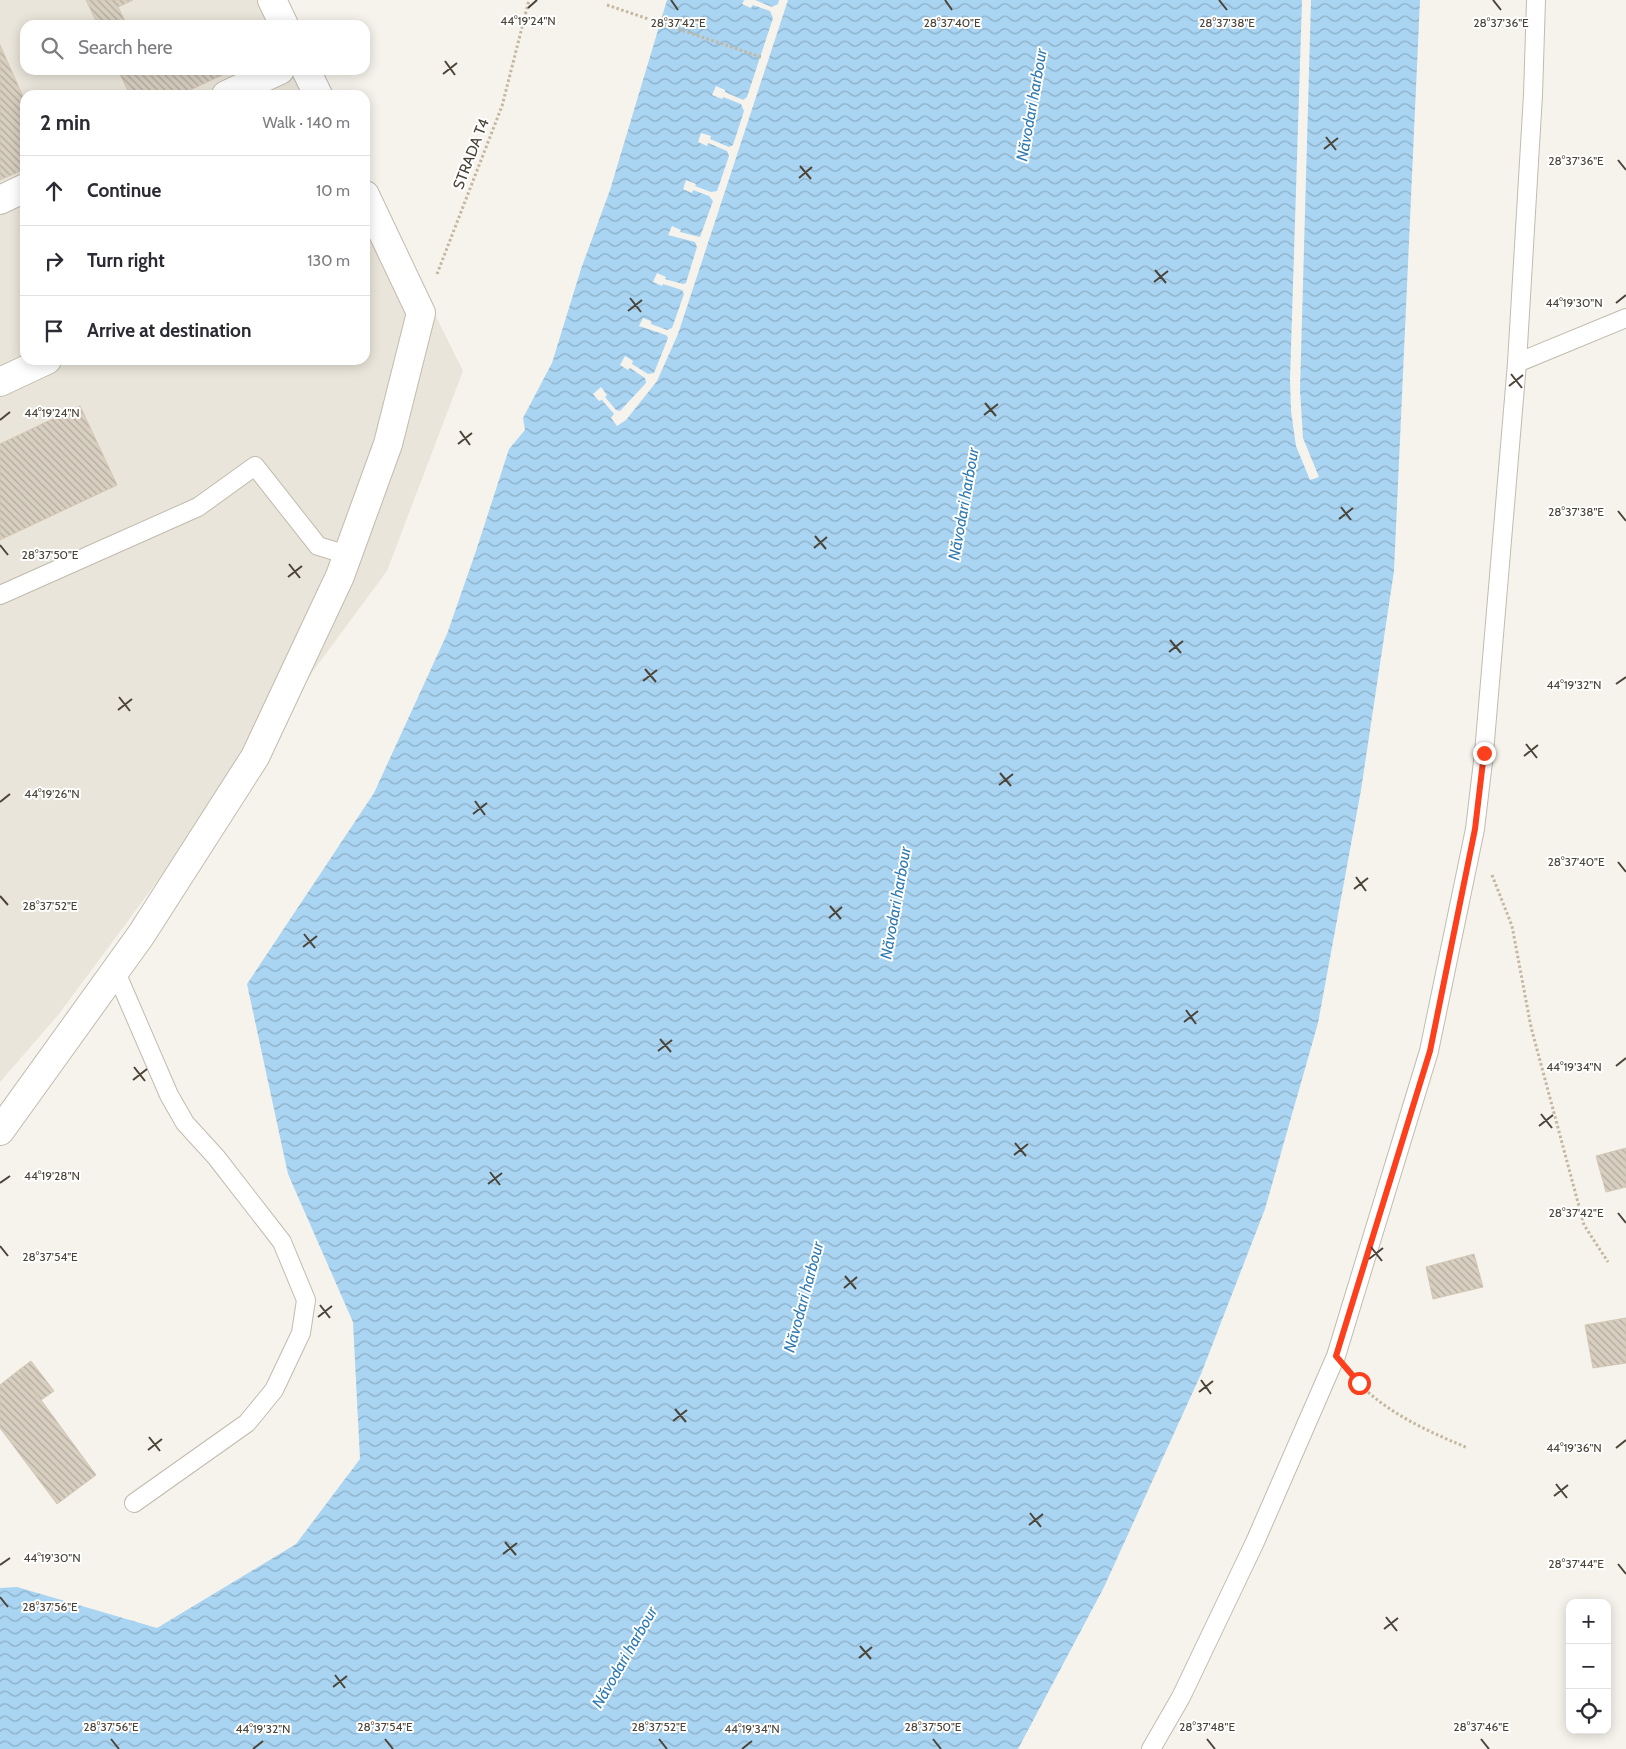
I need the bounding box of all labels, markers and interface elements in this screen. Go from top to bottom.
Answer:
text: 44°19'24"N [500,13,556,28]
text: 28°37'42"E [650,15,706,30]
text: 28°37'40"E [923,15,981,30]
text: 28°37'38"E [1199,15,1255,30]
text: 28°37'36"E [1473,15,1529,30]
search box [20,20,370,75]
icon: search [38,34,66,62]
text: Search here [78,36,172,59]
water label: Năvodari harbour [1012,46,1051,163]
text: 2 min [40,110,91,135]
text: Walk · 140 m [263,113,350,132]
street label: STRADA T4 [449,116,493,192]
text: 28°37'36"E [1548,153,1604,168]
icon: ahead [40,177,68,205]
text: Continue [87,179,161,202]
text: 10 m [316,181,350,200]
icon: right [40,247,68,275]
text: Turn right [87,249,165,272]
text: 130 m [307,251,350,270]
text: 44°19'30"N [1545,295,1603,310]
icon: arrive [40,317,68,345]
text: Arrive at destination [87,319,251,342]
text: 44°19'24"N [24,405,80,420]
water label: Năvodari harbour [944,445,983,562]
text: 28°37'38"E [1548,504,1604,519]
text: 28°37'50"E [21,547,79,562]
text: 44°19'32"N [1546,677,1602,692]
route end [1473,742,1496,765]
text: 44°19'26"N [24,786,80,801]
water label: Năvodari harbour [876,844,915,961]
text: 28°37'40"E [1547,854,1605,869]
text: 28°37'52"E [23,898,78,913]
text: 44°19'34"N [1546,1059,1602,1074]
text: 44°19'28"N [24,1168,80,1183]
text: 28°37'42"E [1548,1205,1604,1220]
water label: Năvodari harbour [780,1239,828,1355]
text: 28°37'54"E [22,1249,78,1264]
route start [1348,1372,1371,1395]
text: 44°19'36"N [1546,1440,1602,1455]
text: 44°19'30"N [23,1550,81,1565]
text: 28°37'44"E [1548,1556,1604,1571]
text: 28°37'56"E [22,1599,78,1614]
map controls [1566,1599,1611,1734]
button: + [1566,1599,1611,1644]
water label: Năvodari harbour [588,1602,662,1711]
button: − [1566,1644,1611,1689]
button: locate [1566,1689,1611,1734]
text: 28°37'56"E [83,1719,139,1734]
text: 28°37'54"E [357,1719,413,1734]
text: 28°37'52"E [632,1719,687,1734]
text: 28°37'50"E [904,1719,962,1734]
text: 28°37'48"E [1179,1719,1235,1734]
text: 28°37'46"E [1453,1719,1509,1734]
text: 44°19'32"N [235,1721,291,1736]
text: 44°19'34"N [724,1721,780,1736]

